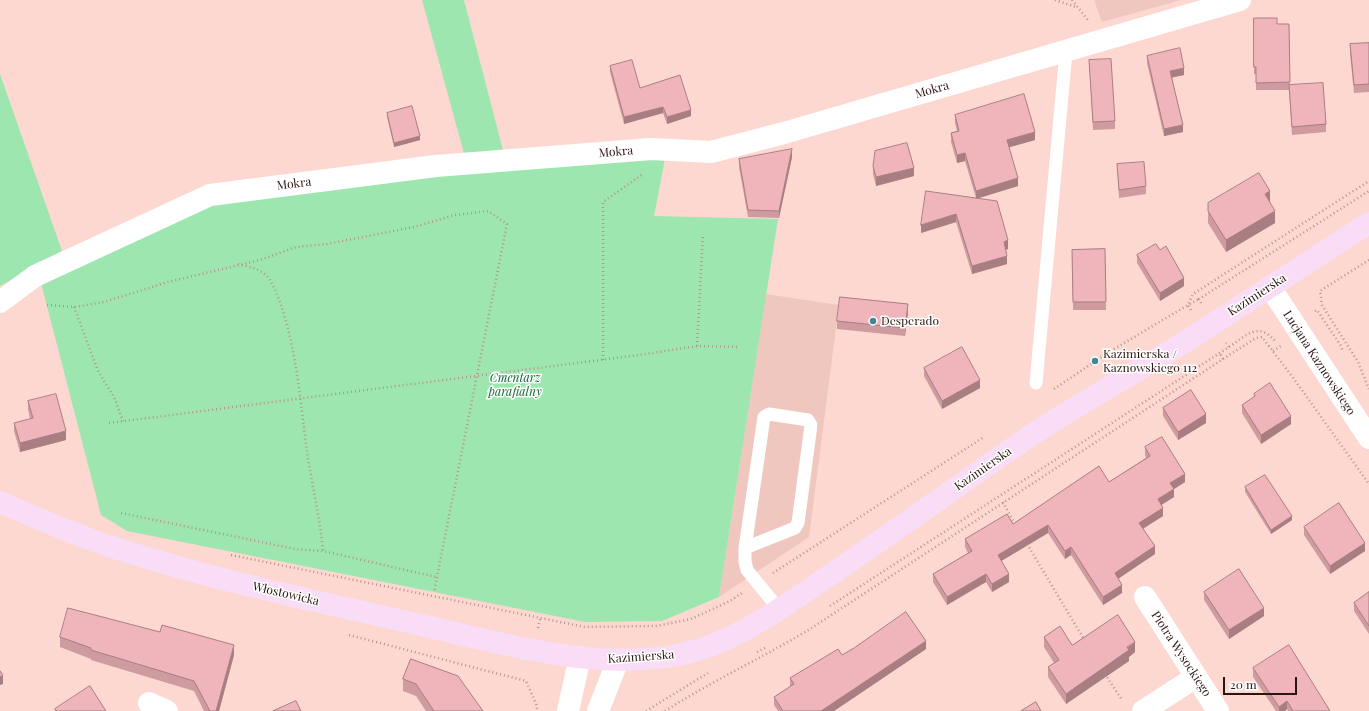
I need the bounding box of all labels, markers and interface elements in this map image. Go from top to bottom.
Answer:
street label: Mokra [913,78,951,102]
street label: Mokra [598,143,634,161]
street label: Mokra [276,175,312,193]
street label: Kazimierska [1225,271,1289,319]
street label: Lucjana Kaznowskiego [1280,308,1358,418]
place label: Desperado [881,314,939,328]
marker: Desperado [868,316,878,326]
place label: Kazimierska / Kaznowskiego 112 [1103,347,1197,375]
marker: Kazimierska / Kaznowskiego 112 [1090,356,1100,366]
park label: Cmentarz parafialny [488,371,542,399]
street label: Kazimierska [952,444,1014,494]
street label: Włostowicka [251,579,321,609]
street label: Piotra Wysockiego [1148,609,1214,699]
street label: Kazimierska [607,647,675,667]
scale bar [1225,669,1299,695]
text: 20 m [1230,676,1257,692]

